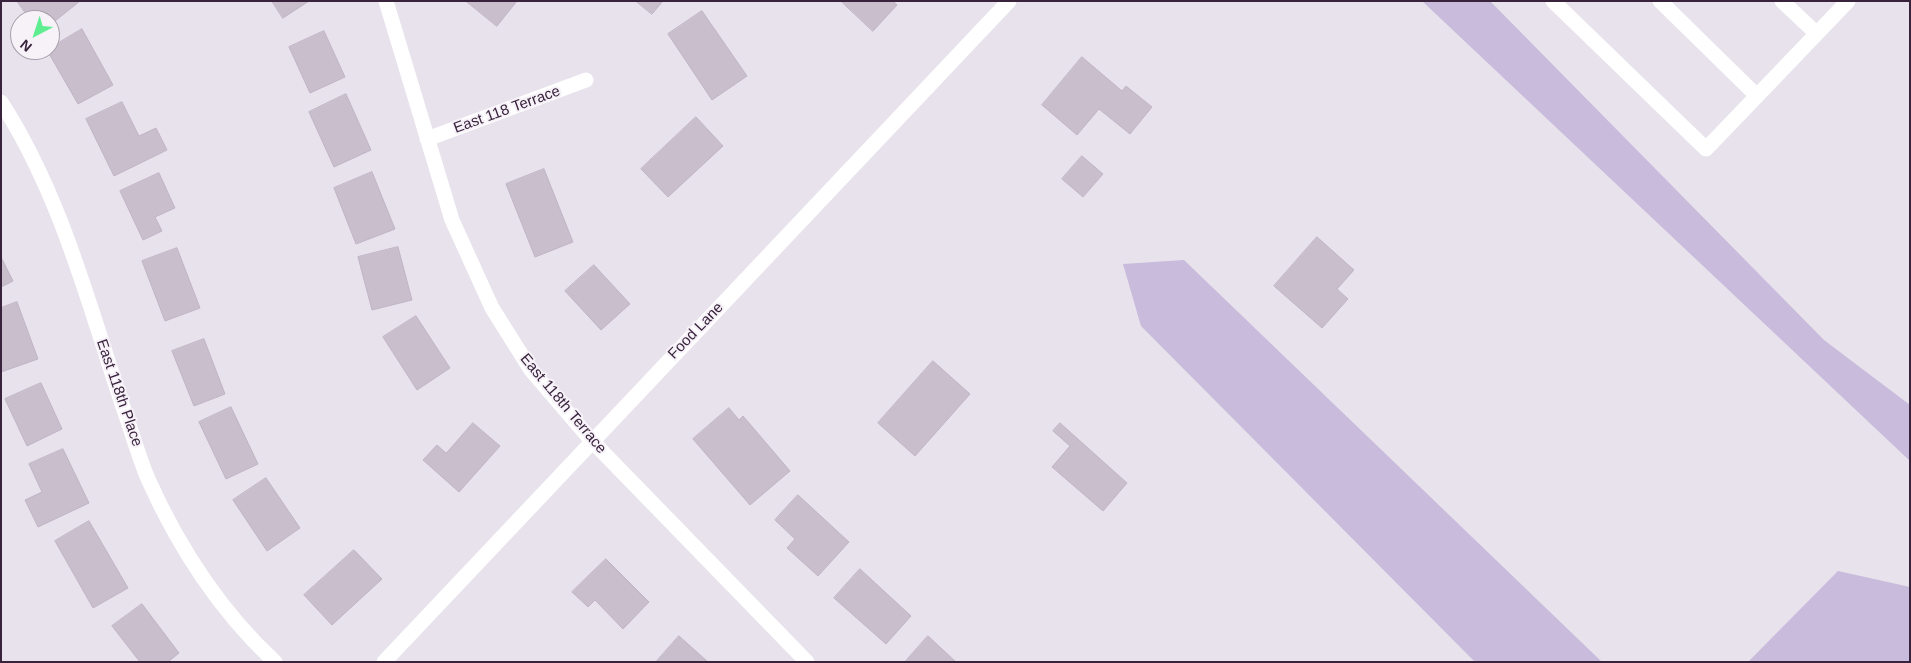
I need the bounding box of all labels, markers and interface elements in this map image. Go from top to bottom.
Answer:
north arrow [10,10,60,60]
text: N [17,36,35,55]
street label: East 118 Terrace [451,82,563,138]
street label: Food Lane [665,299,727,363]
street label: East 118th Place [92,337,146,449]
street label: East 118th Terrace [516,350,610,458]

